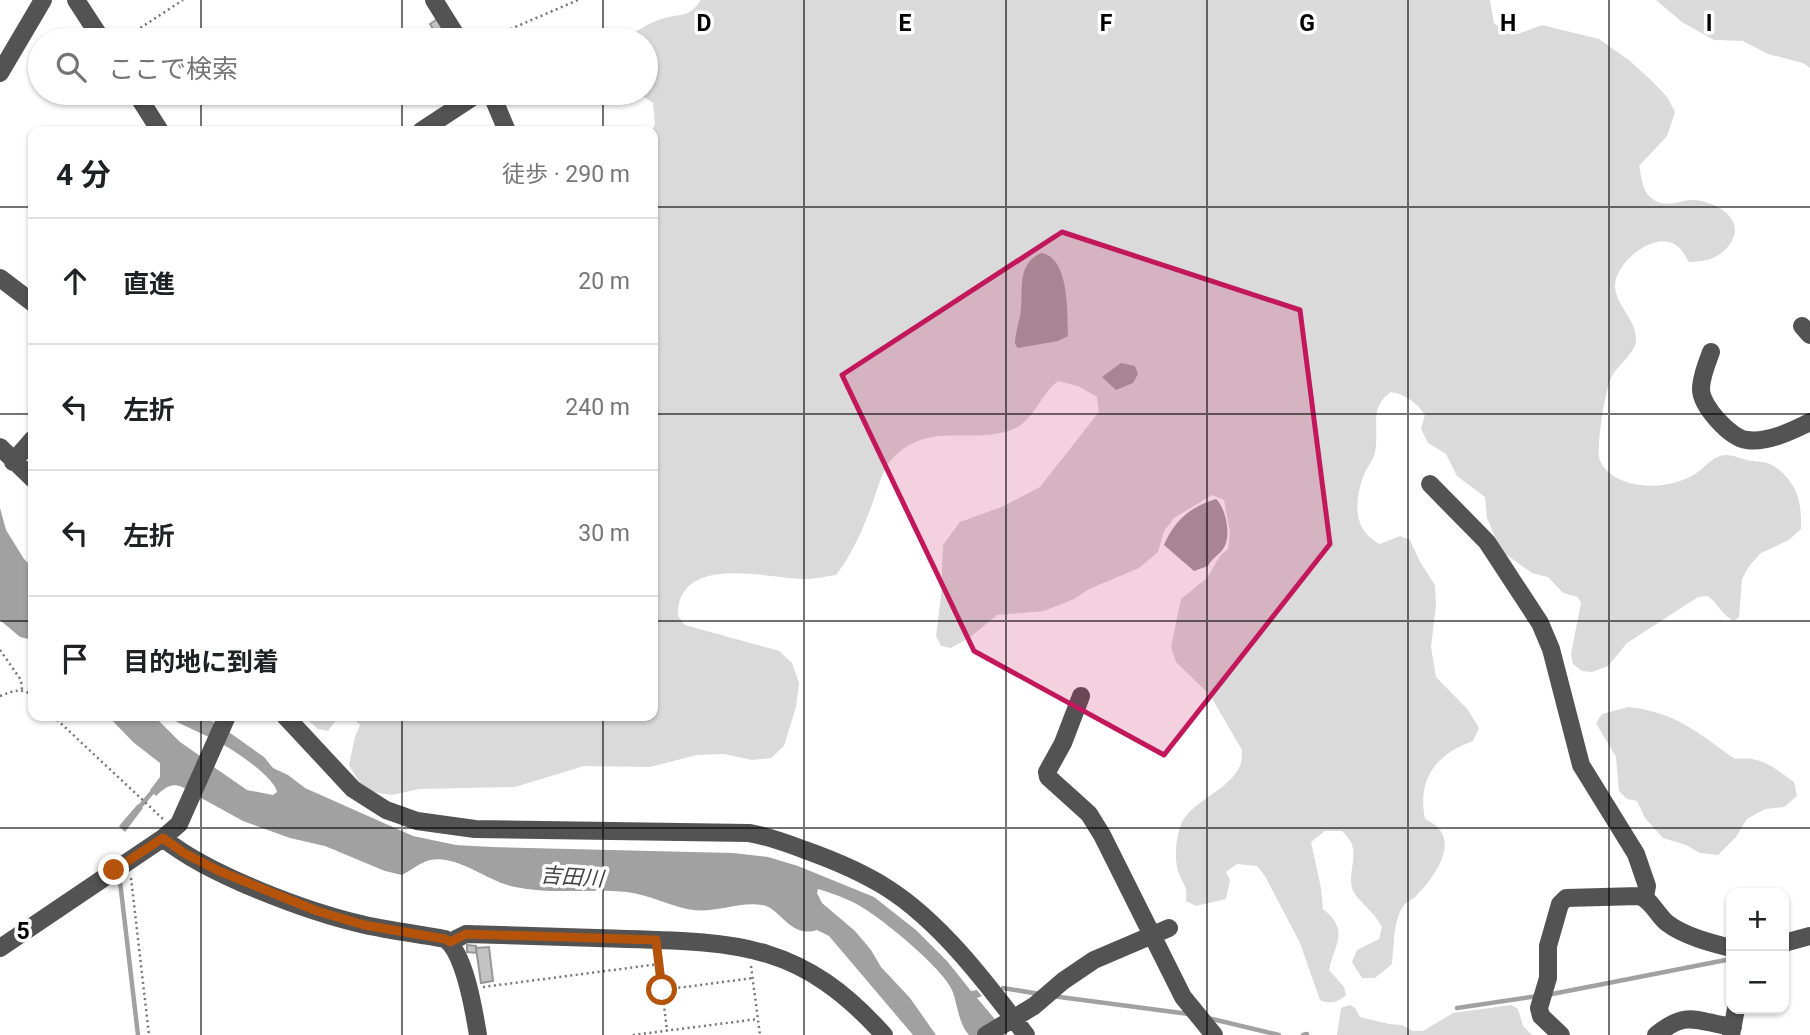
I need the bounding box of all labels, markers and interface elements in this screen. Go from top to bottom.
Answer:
text: D [697,10,711,37]
text: E [899,10,912,37]
text: F [1100,10,1113,37]
text: G [1299,10,1315,37]
text: H [1500,10,1516,37]
text: I [1706,10,1712,37]
search box [28,28,658,105]
icon: search [52,48,90,86]
text: ここで検索 [108,54,238,84]
text: 4 分 [56,157,111,192]
text: 徒歩 · 290 m [502,161,630,188]
icon: ahead [56,262,94,300]
text: 20 m [578,268,630,295]
text: 直進 [123,269,175,299]
icon: left [56,388,94,426]
text: 240 m [565,394,630,421]
text: 左折 [123,395,175,425]
icon: left [56,514,94,552]
text: 30 m [578,520,630,547]
text: 左折 [123,521,175,551]
icon: arrive [56,640,94,678]
text: 目的地に到着 [123,647,279,677]
route end [98,854,129,885]
water label: 吉田川 [540,863,606,891]
map controls [1726,888,1789,1014]
button: + [1726,888,1789,951]
text: 5 [16,918,30,945]
button: − [1726,951,1789,1014]
route start [646,974,677,1005]

